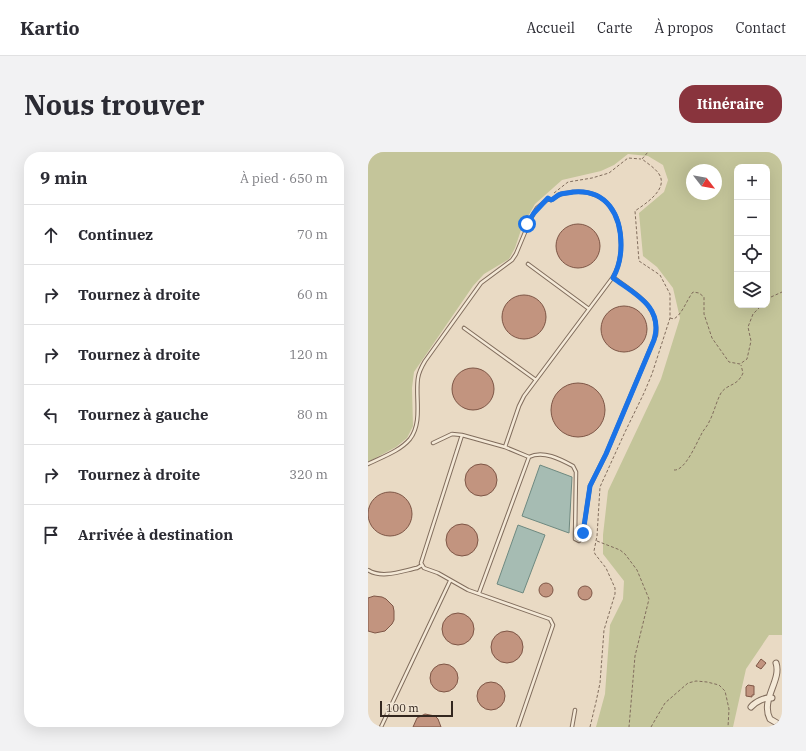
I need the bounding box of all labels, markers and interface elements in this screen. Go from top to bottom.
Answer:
text: Kartio [20,16,80,40]
text: Accueil [526,19,575,37]
text: Carte [597,19,632,37]
text: À propos [654,19,713,37]
text: Contact [735,19,786,37]
button: Itinéraire [679,85,782,123]
text: Nous trouver [24,86,205,123]
north arrow [686,164,722,200]
map controls [734,164,770,308]
button: + [734,164,770,200]
text: 9 min [40,167,88,189]
text: À pied · 650 m [240,170,328,187]
button: − [734,200,770,236]
route start [518,215,536,233]
icon: ahead [40,224,62,246]
text: Continuez [78,225,153,244]
text: 70 m [297,226,328,243]
button: locate [734,236,770,272]
button: layers [734,272,770,308]
icon: right [40,284,62,306]
text: Tournez à droite [78,285,200,304]
text: 60 m [297,286,328,303]
icon: right [40,344,62,366]
text: Tournez à droite [78,345,200,364]
text: 120 m [289,346,328,363]
icon: left [40,404,62,426]
text: Tournez à gauche [78,405,209,424]
text: 80 m [297,406,328,423]
icon: right [40,464,62,486]
text: Tournez à droite [78,465,200,484]
text: 320 m [289,466,328,483]
icon: arrive [40,524,62,546]
route end [574,524,592,542]
text: Arrivée à destination [78,525,233,544]
scale bar [380,699,453,718]
text: 100 m [386,701,419,715]

